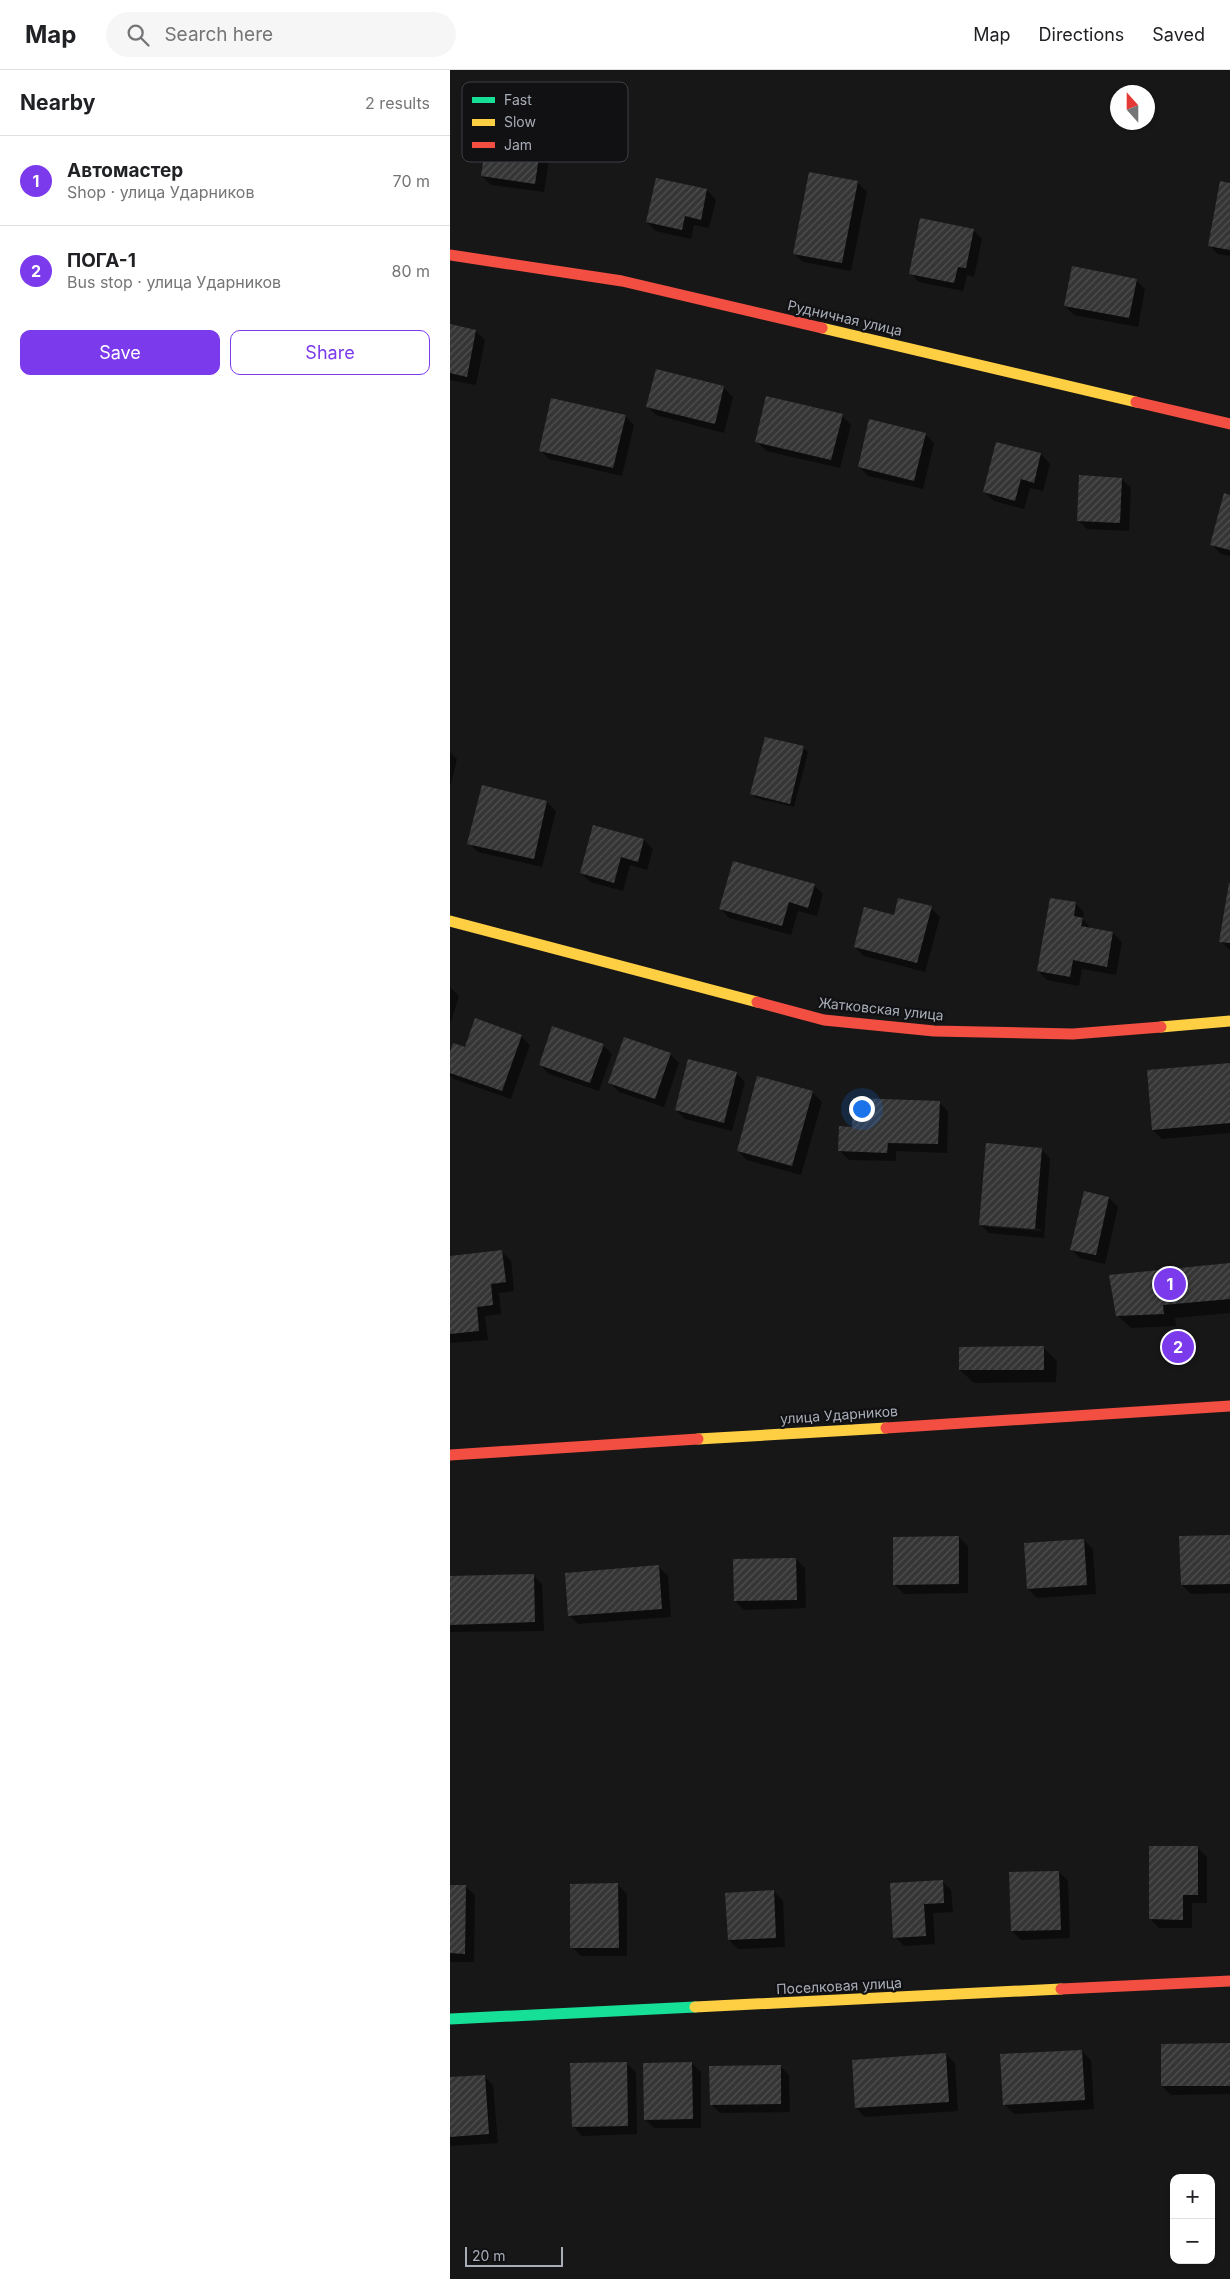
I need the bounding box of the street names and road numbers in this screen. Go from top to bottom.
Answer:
street label: Рудничная улица [786,296,904,339]
street label: Жатковская улица [818,993,944,1024]
street label: улица Ударников [780,1402,898,1427]
street label: Поселковая улица [776,1974,902,1997]

